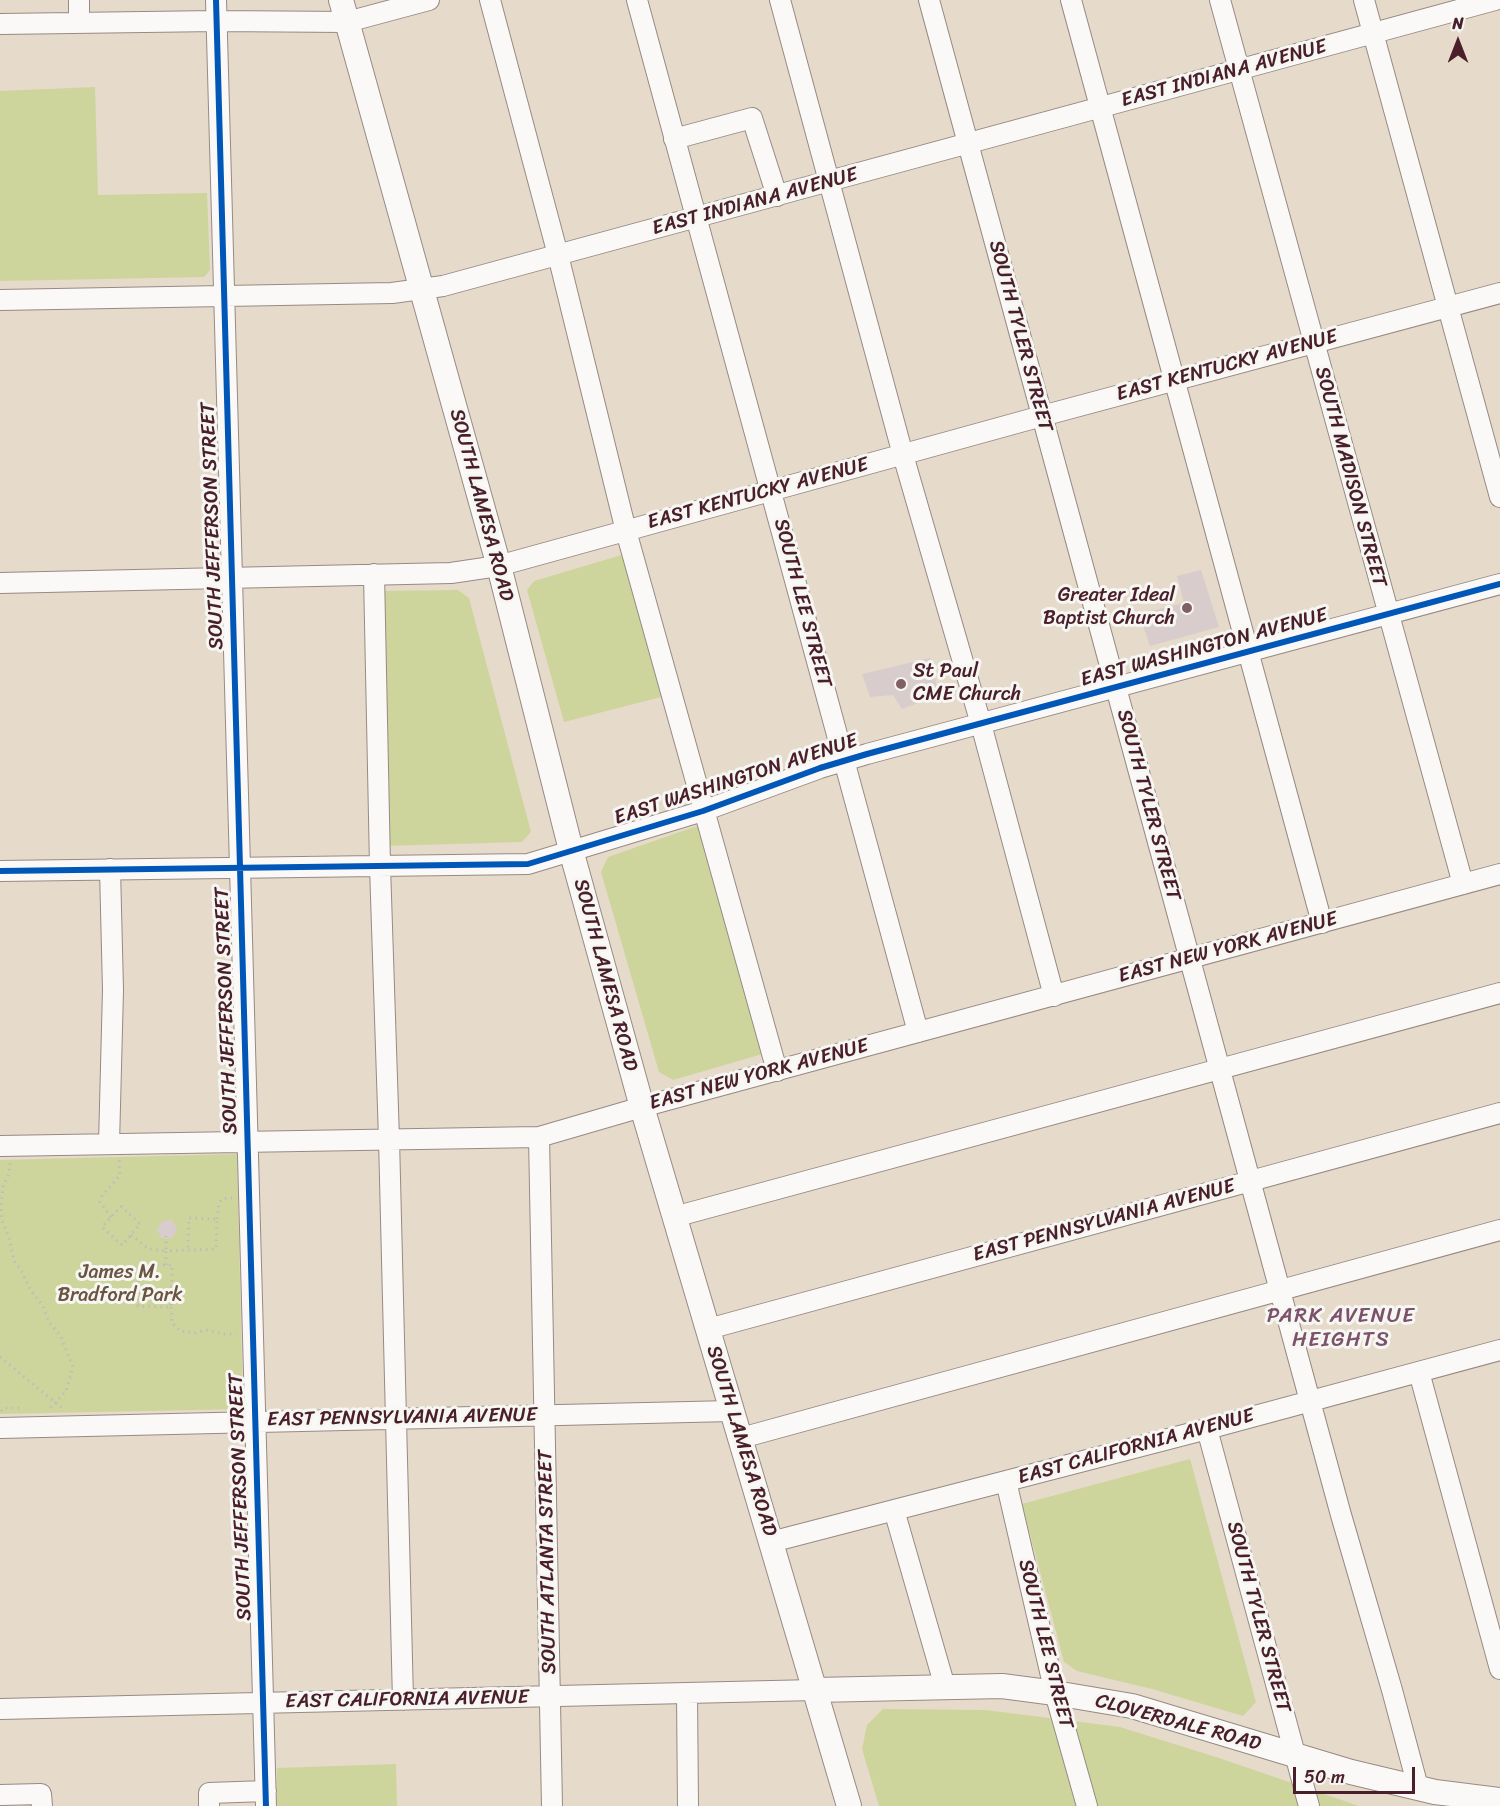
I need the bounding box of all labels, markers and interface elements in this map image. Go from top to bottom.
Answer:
text: N [1452,9,1464,38]
north arrow [1428,12,1488,72]
street label: EAST INDIANA AVENUE [1119,35,1329,113]
street label: EAST INDIANA AVENUE [650,163,860,241]
street label: SOUTH TYLER STREET [983,238,1057,434]
street label: EAST KENTUCKY AVENUE [1114,325,1340,407]
street label: SOUTH MADISON STREET [1309,364,1391,590]
street label: SOUTH JEFFERSON STREET [197,402,229,650]
street label: SOUTH LAMESA ROAD [444,406,518,604]
street label: EAST KENTUCKY AVENUE [645,453,871,535]
street label: SOUTH LEE STREET [768,516,836,690]
place label: Greater Ideal Baptist Church [1043,584,1175,631]
marker: Greater Ideal Baptist Church [1180,601,1194,615]
street label: EAST WASHINGTON AVENUE [1078,603,1330,693]
place label: St Paul CME Church [913,660,1021,707]
marker: St Paul CME Church [894,677,908,691]
street label: SOUTH TYLER STREET [1111,707,1185,903]
street label: EAST WASHINGTON AVENUE [611,729,861,831]
street label: SOUTH LAMESA ROAD [568,876,642,1074]
street label: SOUTH JEFFERSON STREET [211,887,243,1135]
street label: EAST NEW YORK AVENUE [1116,907,1340,989]
street label: EAST NEW YORK AVENUE [647,1034,871,1116]
street label: EAST PENNSYLVANIA AVENUE [970,1174,1238,1268]
park label: James M. Bradford Park [57,1261,183,1308]
district label: PARK AVENUE HEIGHTS [1266,1304,1416,1354]
street label: SOUTH LAMESA ROAD [701,1343,781,1539]
street label: SOUTH JEFFERSON STREET [225,1373,257,1621]
street label: EAST PENNSYLVANIA AVENUE [267,1404,537,1432]
street label: EAST CALIFORNIA AVENUE [1015,1404,1257,1490]
street label: SOUTH ATLANTA STREET [534,1450,562,1674]
street label: SOUTH TYLER STREET [1221,1519,1295,1715]
street label: SOUTH LEE STREET [1012,1557,1078,1731]
street label: EAST CALIFORNIA AVENUE [285,1686,529,1714]
street label: CLOVERDALE ROAD [1093,1689,1263,1757]
scale bar [1296,1755,1418,1793]
text: 50 m [1304,1761,1345,1793]

